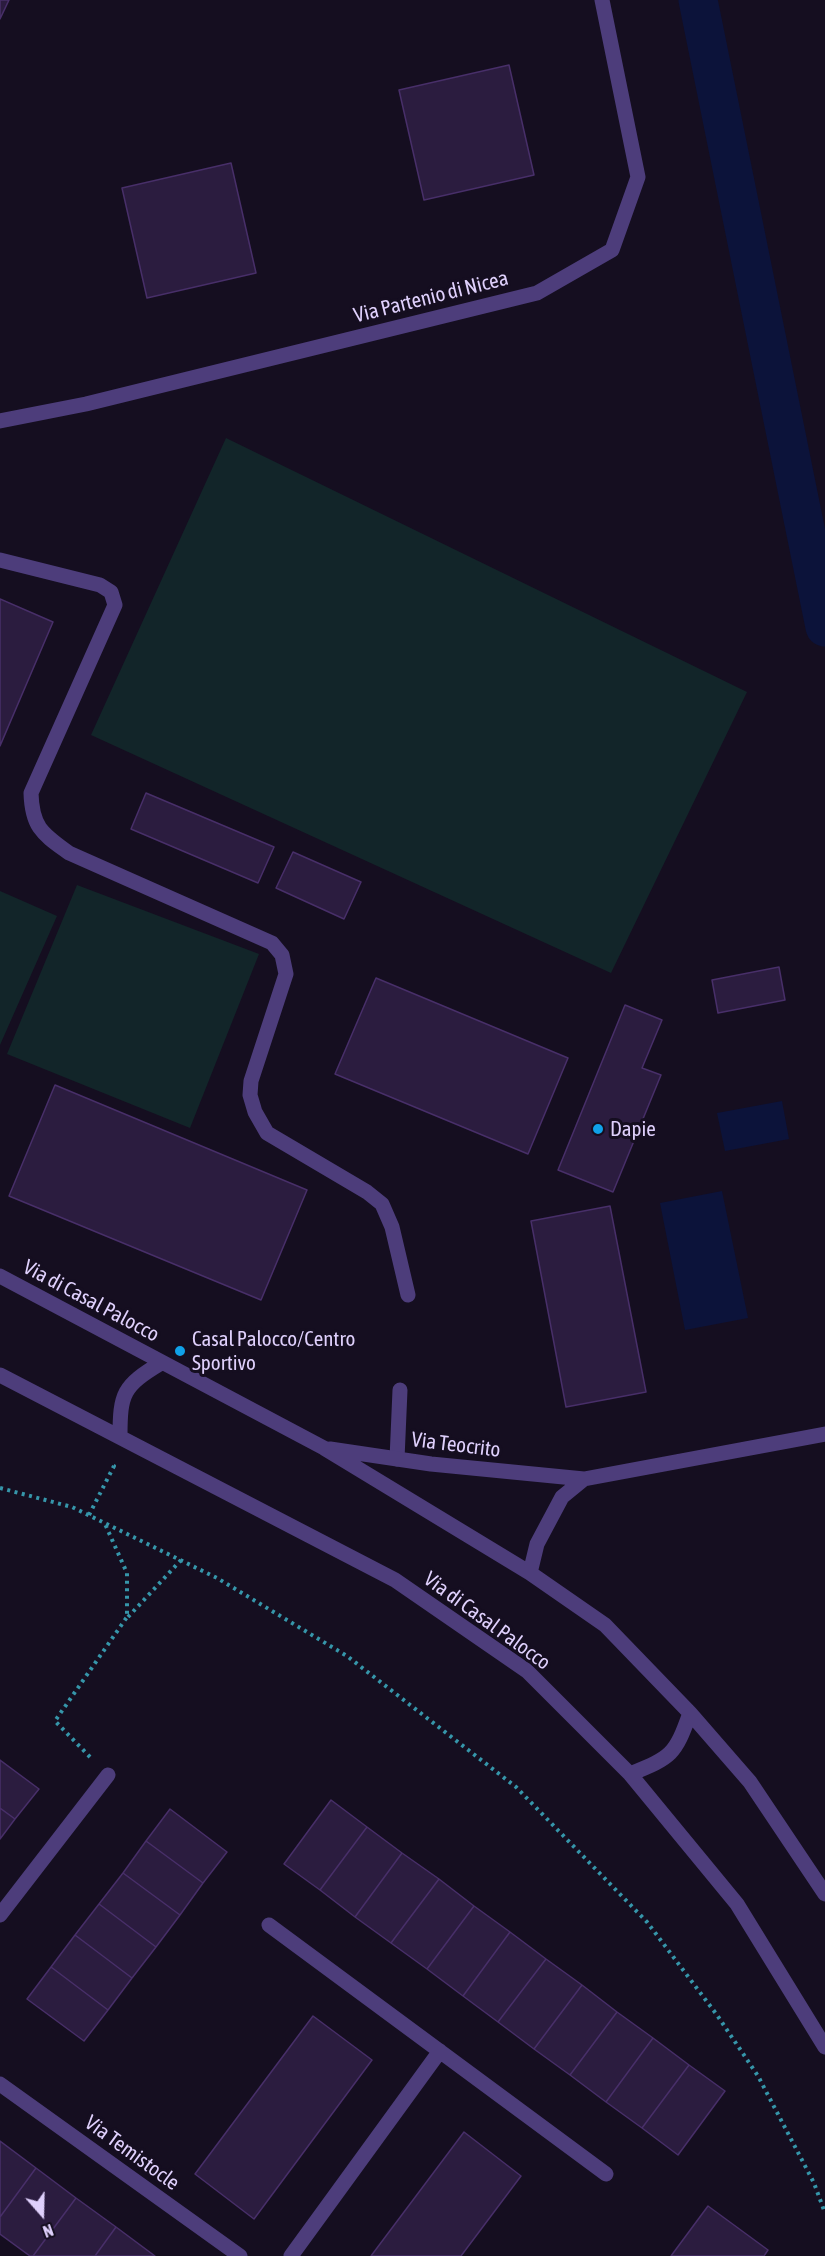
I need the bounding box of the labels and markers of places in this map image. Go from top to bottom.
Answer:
place label: Dapie [610,1116,656,1142]
marker: Dapie [591,1122,605,1136]
place label: Casal Palocco/Centro Sportivo [192,1326,355,1376]
marker: Casal Palocco/Centro Sportivo [173,1344,187,1358]

